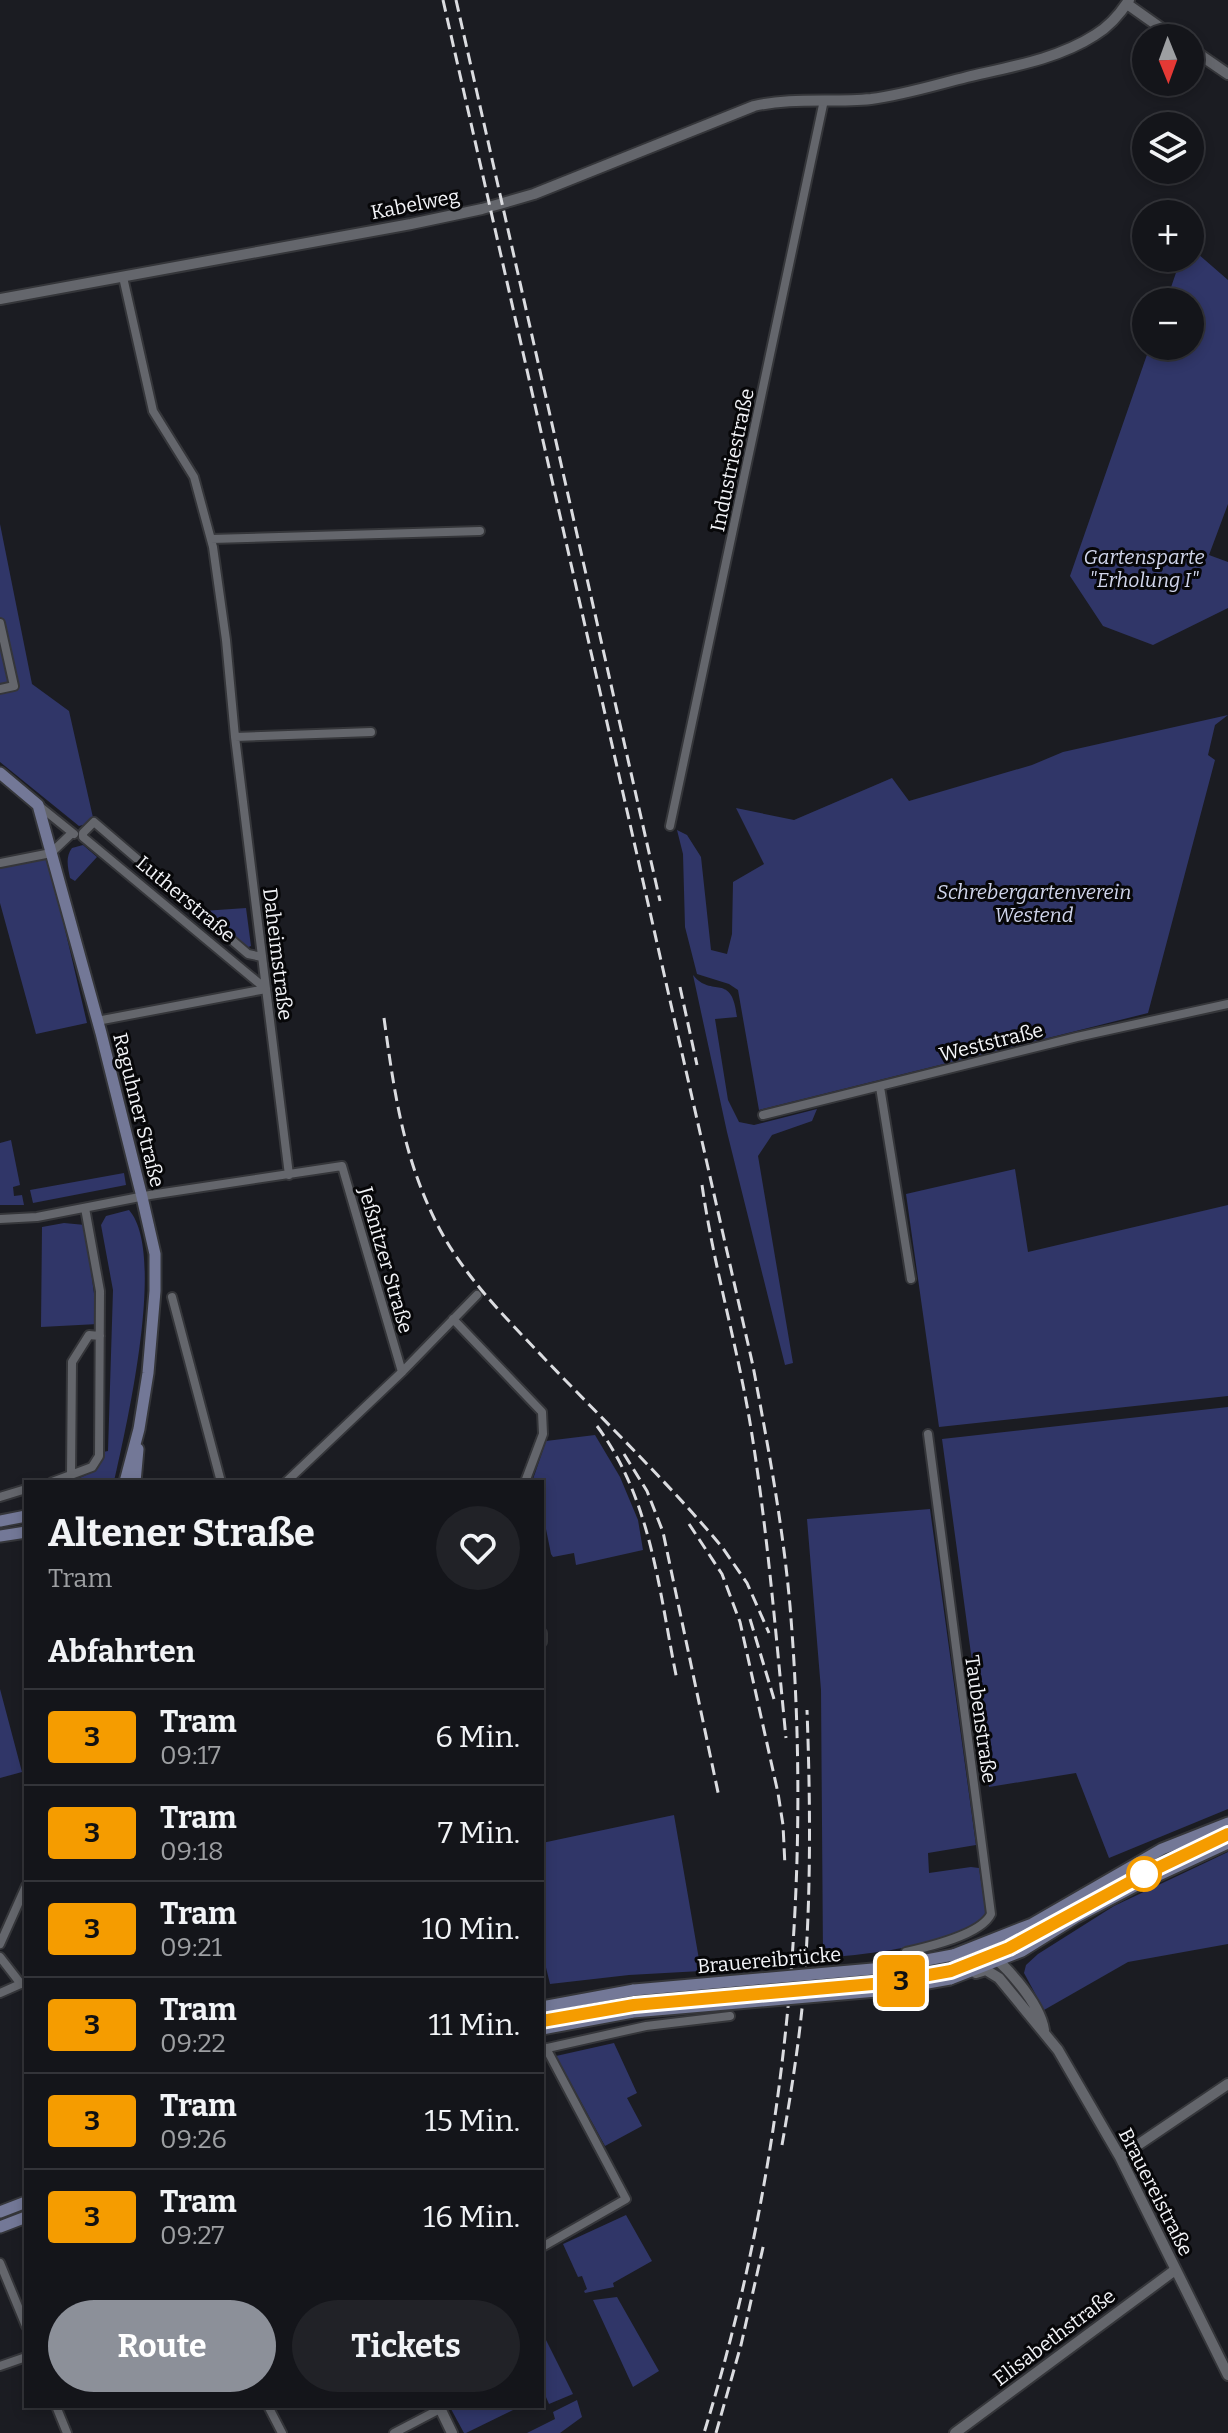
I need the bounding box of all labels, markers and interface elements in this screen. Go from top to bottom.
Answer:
north arrow [1132,24,1204,96]
map controls [1132,24,1204,360]
button: layers [1132,112,1204,184]
street label: Kabelweg [369,184,461,224]
button: + [1132,200,1204,272]
button: − [1132,288,1204,360]
street label: Industriestraße [705,386,759,534]
park label: Gartensparte "Erholung I" [1083,545,1205,592]
street label: Lutherstraße [132,851,240,947]
park label: Schrebergartenverein Westend [937,880,1131,927]
street label: Daheimstraße [258,887,298,1021]
street label: Weststraße [937,1018,1045,1066]
street label: Raguhner Straße [108,1030,170,1190]
street label: Jeßnitzer Straße [353,1183,418,1336]
button: heart [436,1506,520,1590]
text: Altener Straße [48,1510,315,1556]
text: Tram [48,1563,112,1594]
text: Abfahrten [48,1634,195,1670]
street label: Taubenstraße [960,1654,1002,1784]
text: Tram [160,1704,237,1740]
text: 6 Min. [435,1719,520,1755]
text: 3 [84,1720,100,1753]
text: 09:17 [160,1740,221,1771]
text: Tram [160,1800,237,1836]
text: 7 Min. [438,1815,520,1851]
text: 3 [84,1816,100,1849]
text: 09:18 [160,1836,224,1867]
unlabelled marker [1127,1857,1161,1891]
text: Tram [160,1896,237,1932]
text: 10 Min. [421,1911,520,1947]
text: 3 [84,1912,100,1945]
text: 09:21 [160,1932,222,1963]
street label: Brauereibrücke [696,1942,842,1978]
line badge: 3 [875,1955,927,2007]
text: 3 [893,1964,909,1997]
text: Tram [160,1992,237,2028]
text: 11 Min. [428,2007,520,2043]
text: 3 [84,2008,100,2041]
text: 09:22 [160,2028,226,2059]
text: Tram [160,2088,237,2124]
text: 15 Min. [425,2103,520,2139]
text: 3 [84,2104,100,2137]
text: 09:26 [160,2124,227,2155]
street label: Brauereistraße [1114,2124,1198,2260]
text: Tram [160,2184,237,2220]
text: 16 Min. [423,2199,520,2235]
text: 3 [84,2200,100,2233]
text: 09:27 [160,2220,224,2251]
street label: Elisabethstraße [988,2283,1120,2391]
button: Route [48,2300,276,2392]
button: Tickets [292,2300,520,2392]

